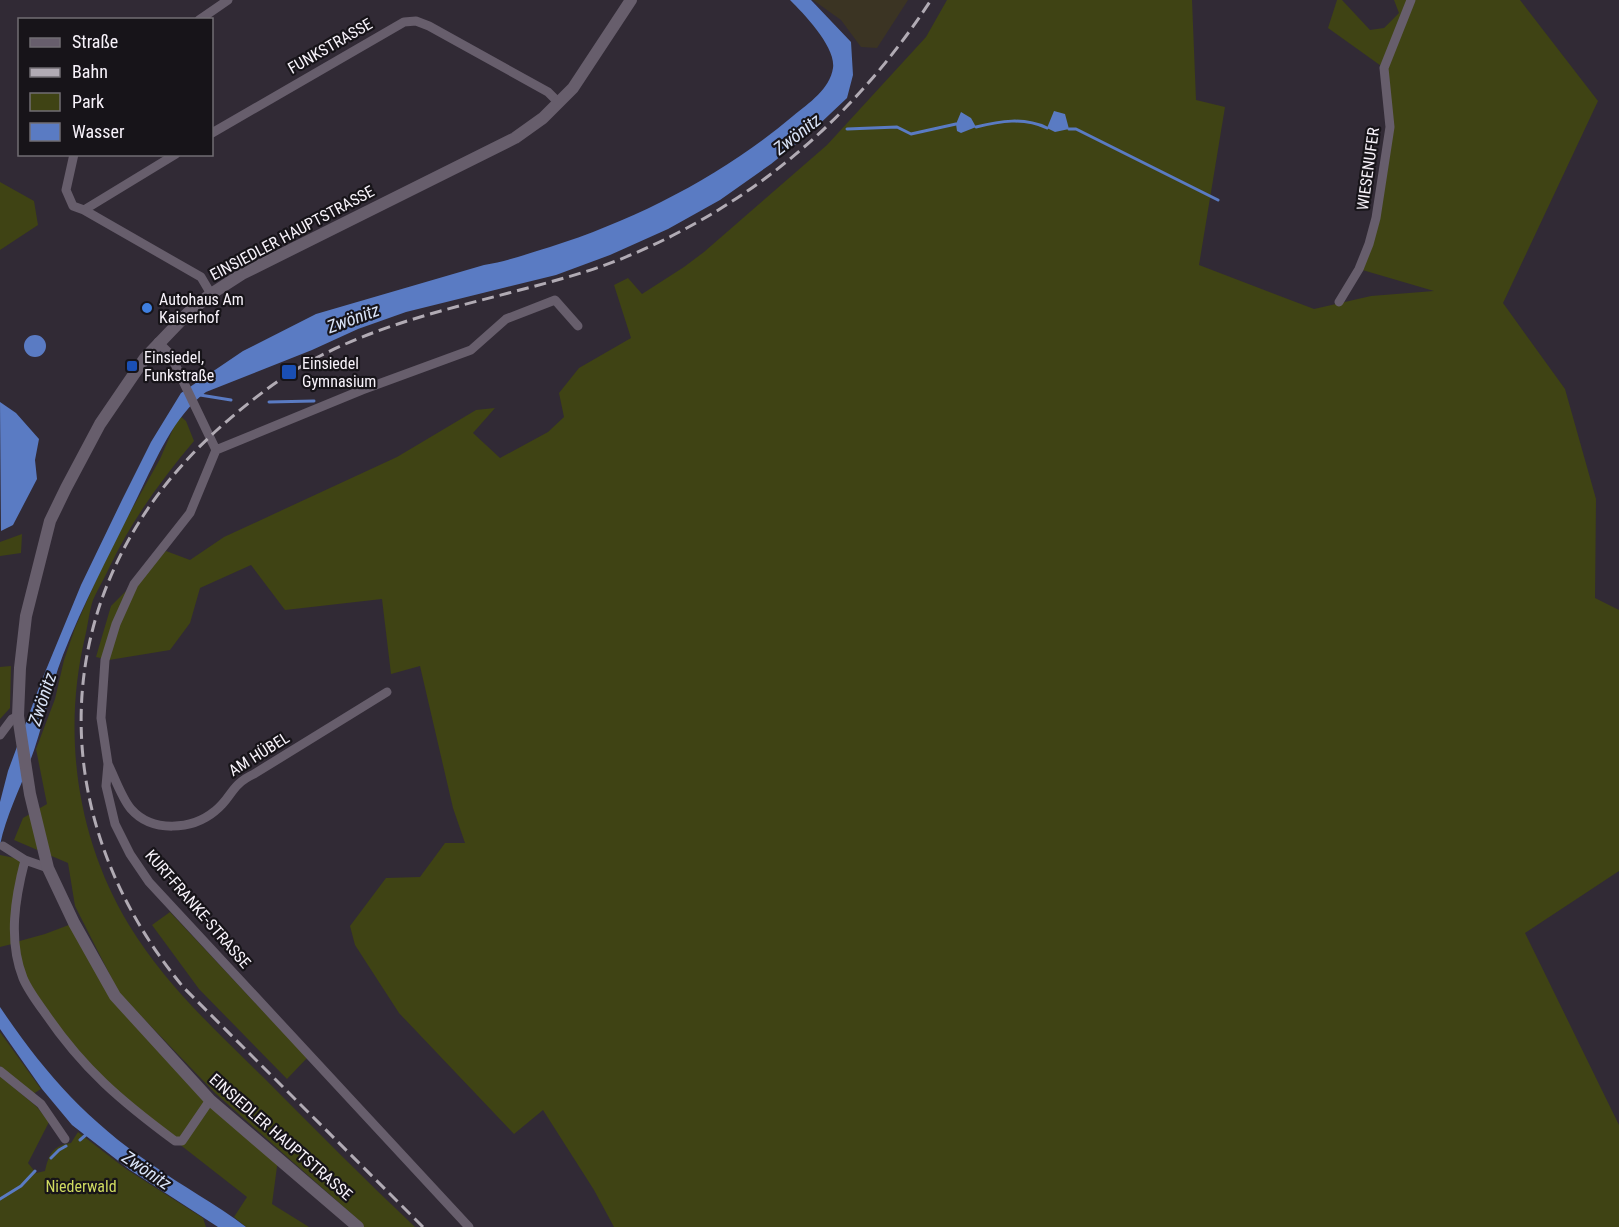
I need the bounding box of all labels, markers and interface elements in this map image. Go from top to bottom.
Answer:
street label: FUNKSTRASSE [284,14,376,78]
legend [18,18,213,156]
text: Straße [72,31,118,52]
text: Bahn [72,61,108,82]
text: Park [72,91,104,112]
water label: Zwönitz [768,109,825,160]
text: Wasser [72,121,125,142]
street label: WIESENUFER [1353,126,1383,212]
street label: EINSIEDLER HAUPTSTRASSE [207,182,377,284]
place label: Autohaus Am Kaiserhof [159,290,244,327]
water label: Zwönitz [323,299,382,337]
marker: Autohaus Am Kaiserhof [140,301,154,315]
place label: Einsiedel, Funkstraße [144,348,214,385]
place label: Einsiedel Gymnasium [302,354,376,391]
marker: Einsiedel, Funkstraße [125,359,139,373]
marker: Einsiedel Gymnasium [280,363,298,381]
water label: Zwönitz [23,670,60,729]
street label: AM HÜBEL [225,728,293,780]
street label: KURT-FRANKE-STRASSE [141,846,255,972]
street label: EINSIEDLER HAUPTSTRASSE [206,1070,356,1204]
water label: Zwönitz [118,1146,176,1194]
park label: Niederwald [45,1177,117,1196]

